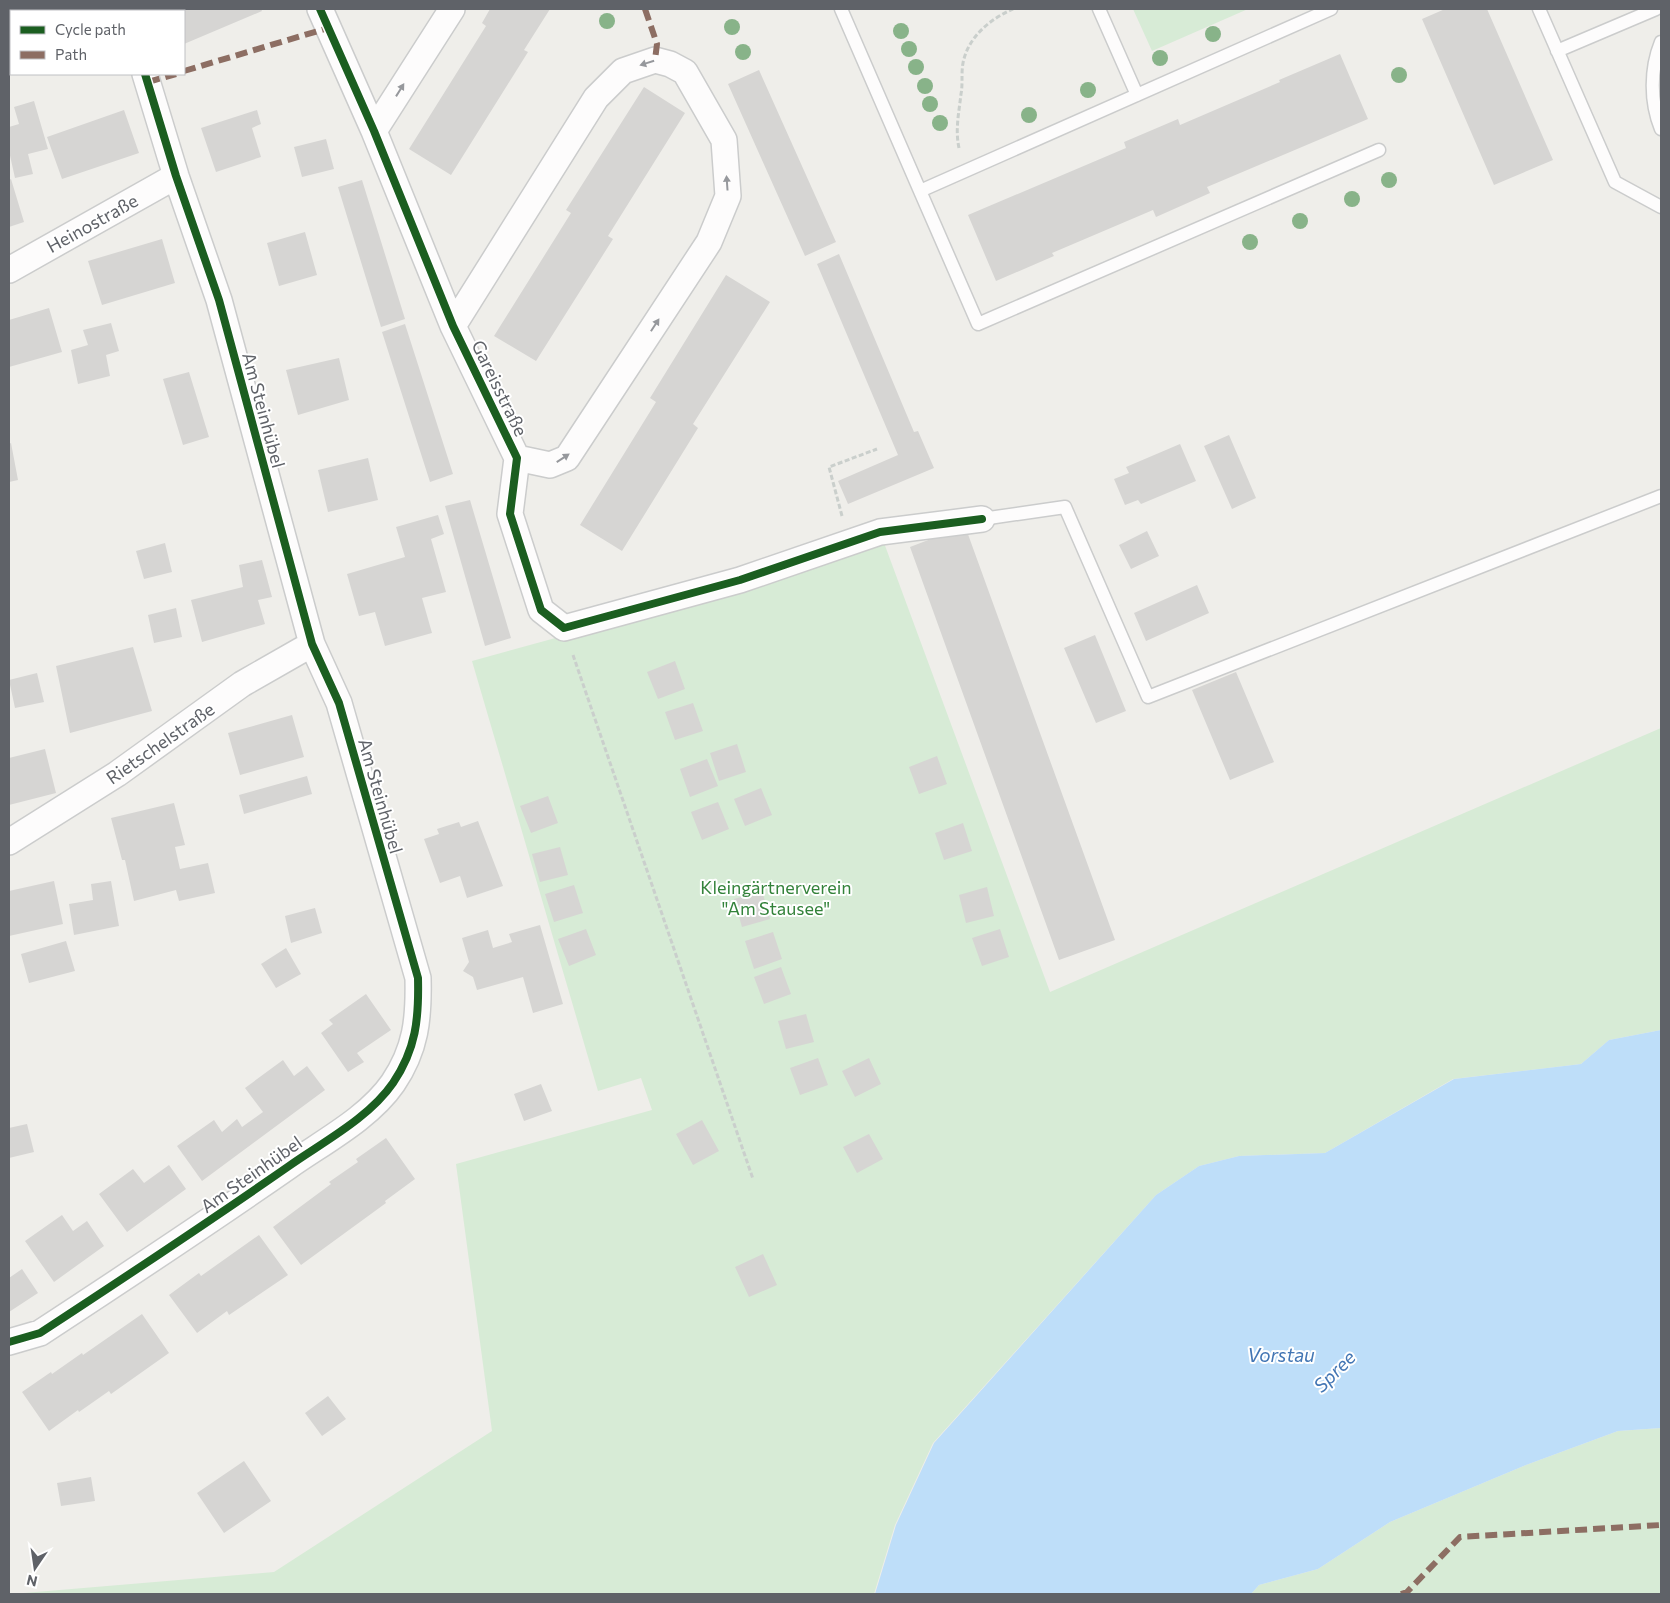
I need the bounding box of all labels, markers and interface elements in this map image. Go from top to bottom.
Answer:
legend [10,10,185,75]
text: Cycle path [55,20,126,38]
text: Path [55,45,87,63]
one-way arrow [639,60,654,67]
one-way arrow [396,84,405,97]
one-way arrow [723,174,731,190]
street label: Heinostraße [43,189,141,257]
one-way arrow [650,318,660,332]
street label: Gareisstraße [467,336,533,440]
street label: Am Steinhübel [238,350,290,470]
one-way arrow [556,454,570,463]
street label: Rietschelstraße [102,697,218,789]
street label: Am Steinhübel [354,736,408,856]
park label: Kleingärtnerverein "Am Stausee" [700,876,852,919]
street label: Am Steinhübel [196,1131,306,1217]
water label: Vorstau [1247,1343,1315,1366]
water label: Spree [1308,1345,1360,1397]
north arrow [10,1543,60,1593]
text: N [25,1572,39,1591]

